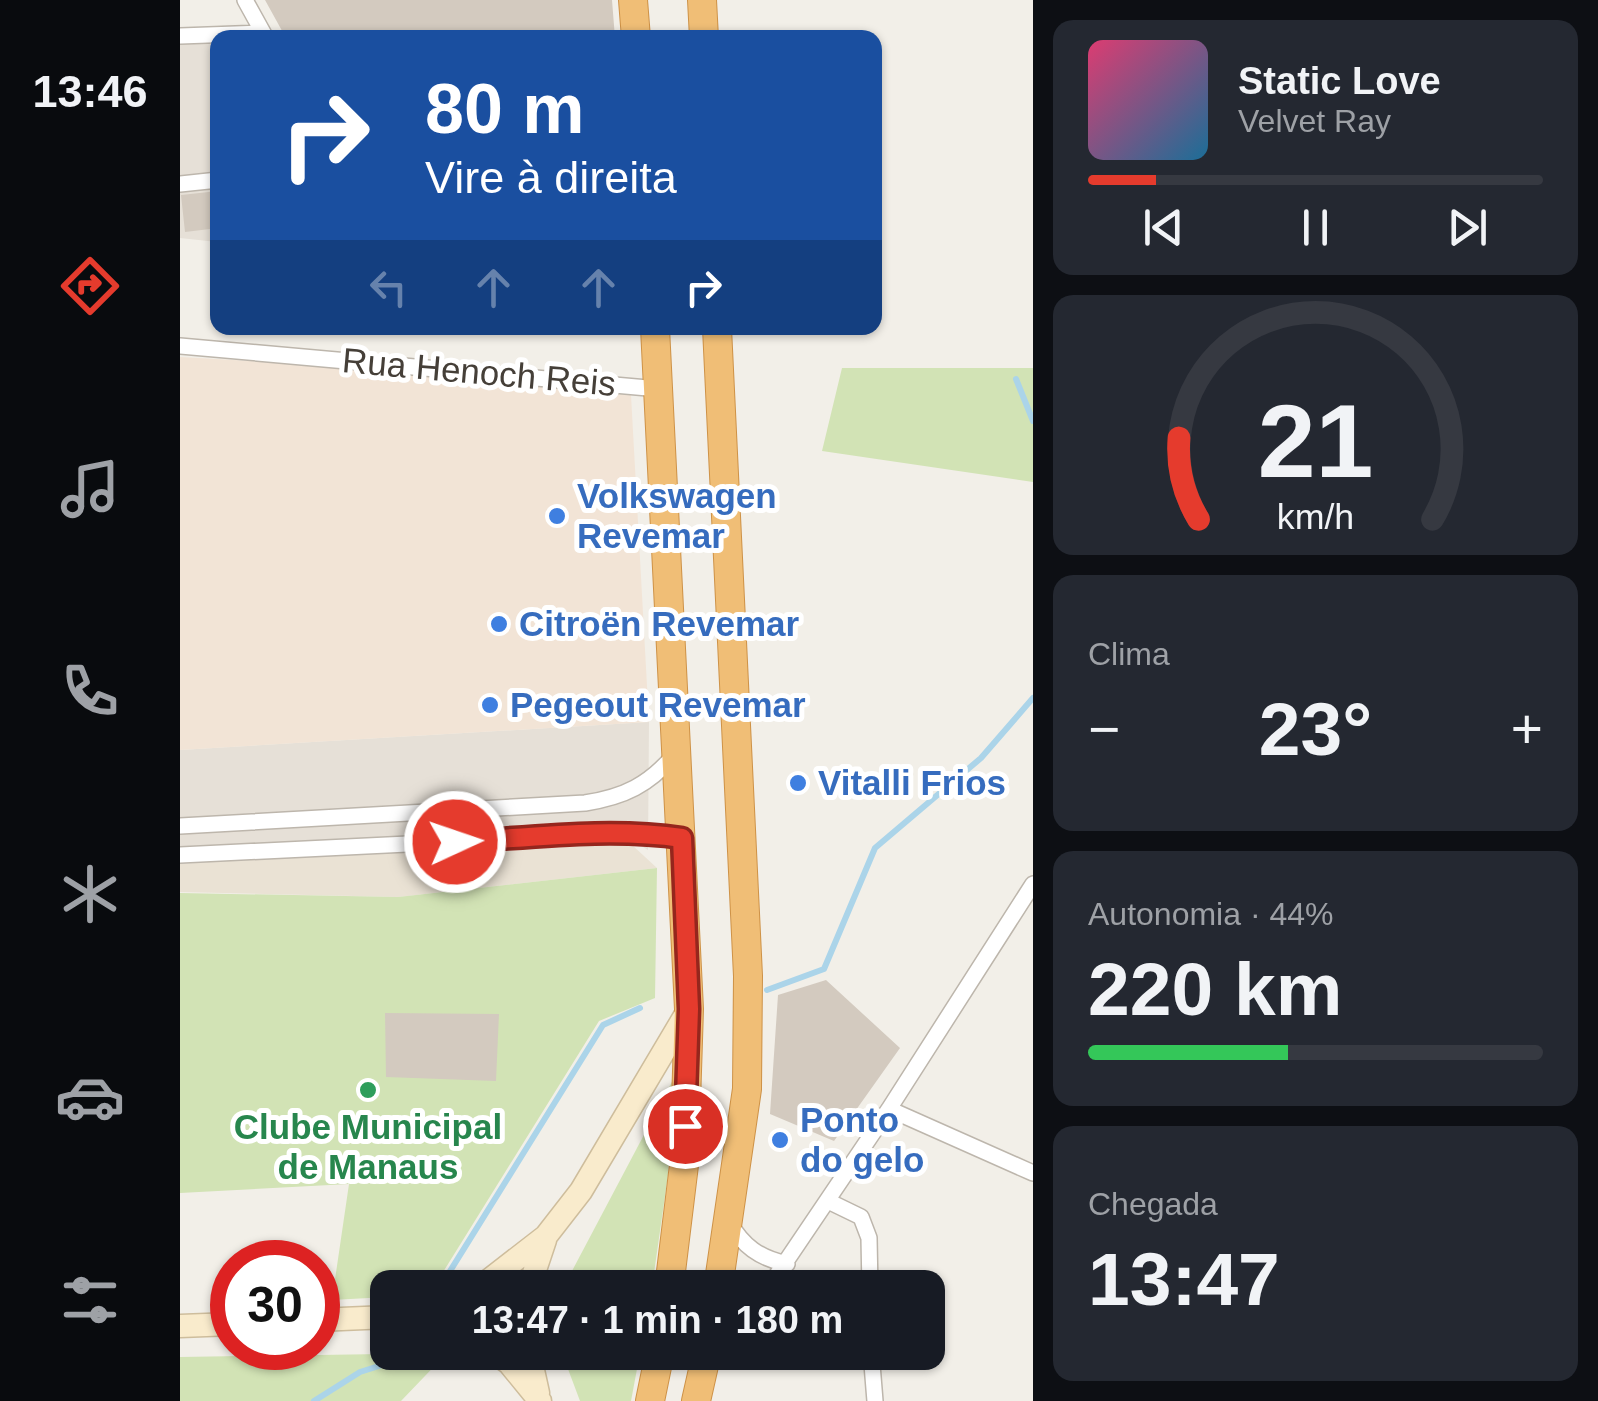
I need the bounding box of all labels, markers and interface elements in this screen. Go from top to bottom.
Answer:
text: Static Love [1238,60,1441,102]
text: 13:46 [32,66,148,117]
icon: right [260,70,390,200]
text: 80 m [425,70,585,148]
text: Velvet Ray [1238,103,1391,139]
text: Vire à direita [425,152,677,203]
icon: previous [1136,200,1191,255]
icon: pause [1288,200,1343,255]
icon: next [1440,200,1495,255]
icon: directions [55,251,125,321]
icon: left [361,260,416,315]
icon: ahead [466,260,521,315]
icon: ahead [571,260,626,315]
icon: right [676,260,731,315]
street label: Rua Henoch Reis [341,340,617,403]
text: 21 [1258,383,1373,499]
icon: music [55,454,125,524]
place label: Volkswagen Revemar [577,476,777,555]
text: km/h [1277,497,1354,537]
marker: Volkswagen Revemar [546,505,568,527]
place label: Citroën Revemar [519,604,799,643]
marker: Citroën Revemar [488,613,510,635]
text: Clima [1088,636,1170,672]
icon: phone [55,656,125,726]
place label: Pegeout Revemar [510,685,806,724]
text: 23° [1259,687,1372,771]
marker: Pegeout Revemar [479,694,501,716]
text: − [1088,698,1120,760]
text: + [1511,698,1543,760]
place label: Vitalli Frios [818,763,1006,802]
marker: Vitalli Frios [787,772,809,794]
position arrow [403,790,507,894]
icon: climate [55,859,125,929]
text: Autonomia · 44% [1088,896,1333,932]
text: 220 km [1088,947,1342,1031]
icon: car [55,1062,125,1132]
marker: Clube Municipal de Manaus [357,1079,379,1101]
pin [643,1084,728,1169]
icon: arrive [658,1099,713,1154]
place label: Ponto do gelo [800,1100,924,1179]
place label: Clube Municipal de Manaus [234,1107,502,1186]
marker: Ponto do gelo [769,1129,791,1151]
text: Chegada [1088,1186,1218,1222]
text: 13:47 [1088,1237,1280,1321]
speed limit sign: 30 [210,1240,340,1370]
icon: filters [55,1265,125,1335]
text: 13:47 · 1 min · 180 m [472,1299,843,1341]

